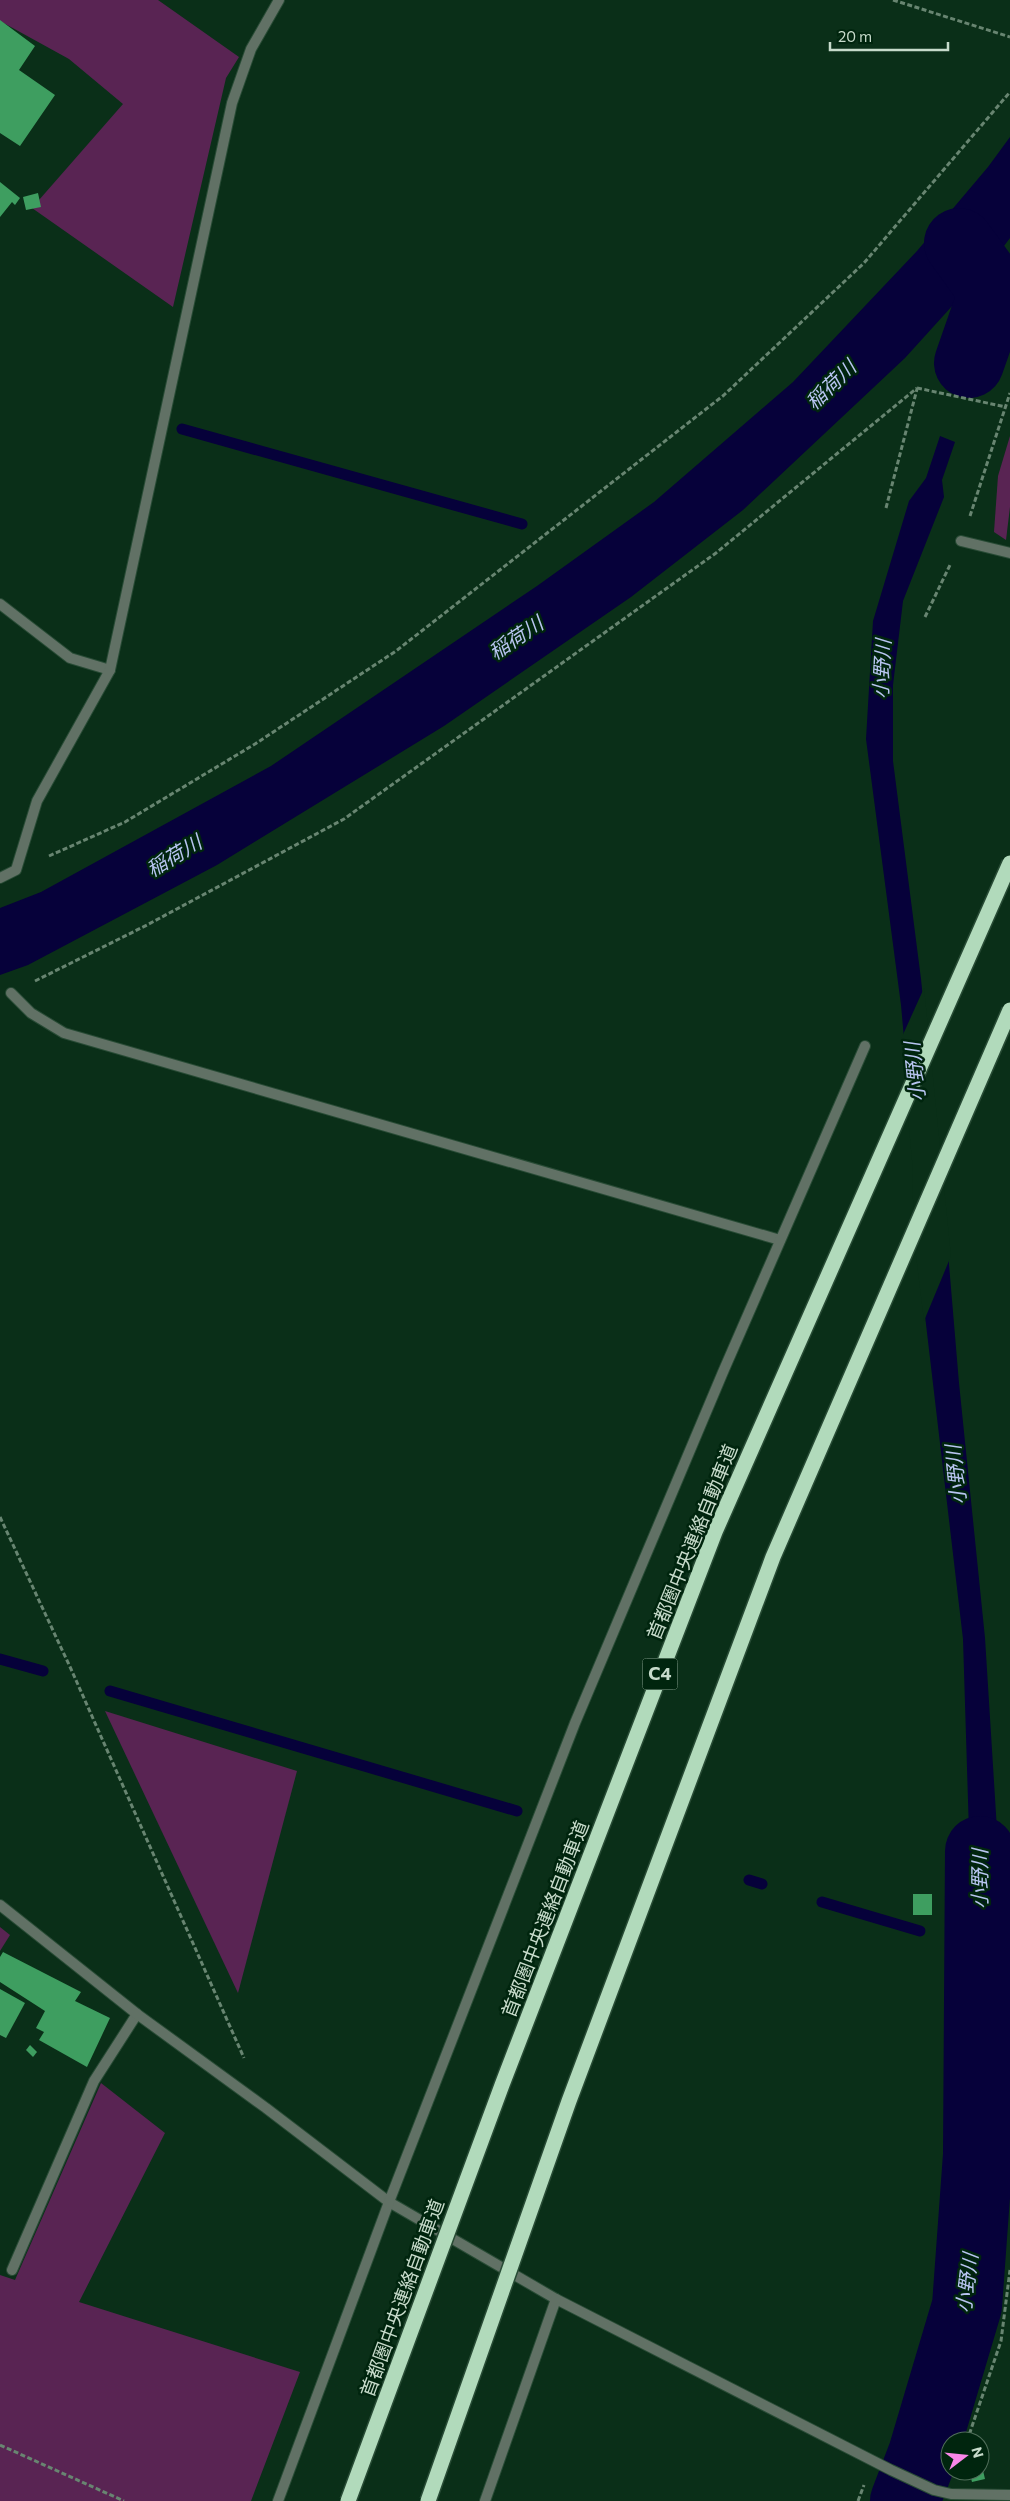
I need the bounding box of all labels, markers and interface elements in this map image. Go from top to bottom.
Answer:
scale bar [830,20,948,52]
text: 20 m [838,27,872,45]
water label: 稲荷川 [800,353,862,414]
water label: 稲荷川 [484,609,549,664]
water label: 小野川 [867,636,895,700]
water label: 稲荷川 [142,828,207,881]
water label: 小野川 [899,1039,929,1103]
street label: 首都圏中央連絡自動車道 [642,1441,741,1643]
water label: 小野川 [940,1442,970,1506]
road number: C4 [642,1658,678,1690]
street label: 首都圏中央連絡自動車道 [496,1817,593,2021]
water label: 小野川 [967,1847,991,1909]
street label: 首都圏中央連絡自動車道 [355,2196,448,2400]
water label: 小野川 [950,2250,982,2314]
north arrow [940,2431,990,2481]
text: N [968,2445,988,2460]

